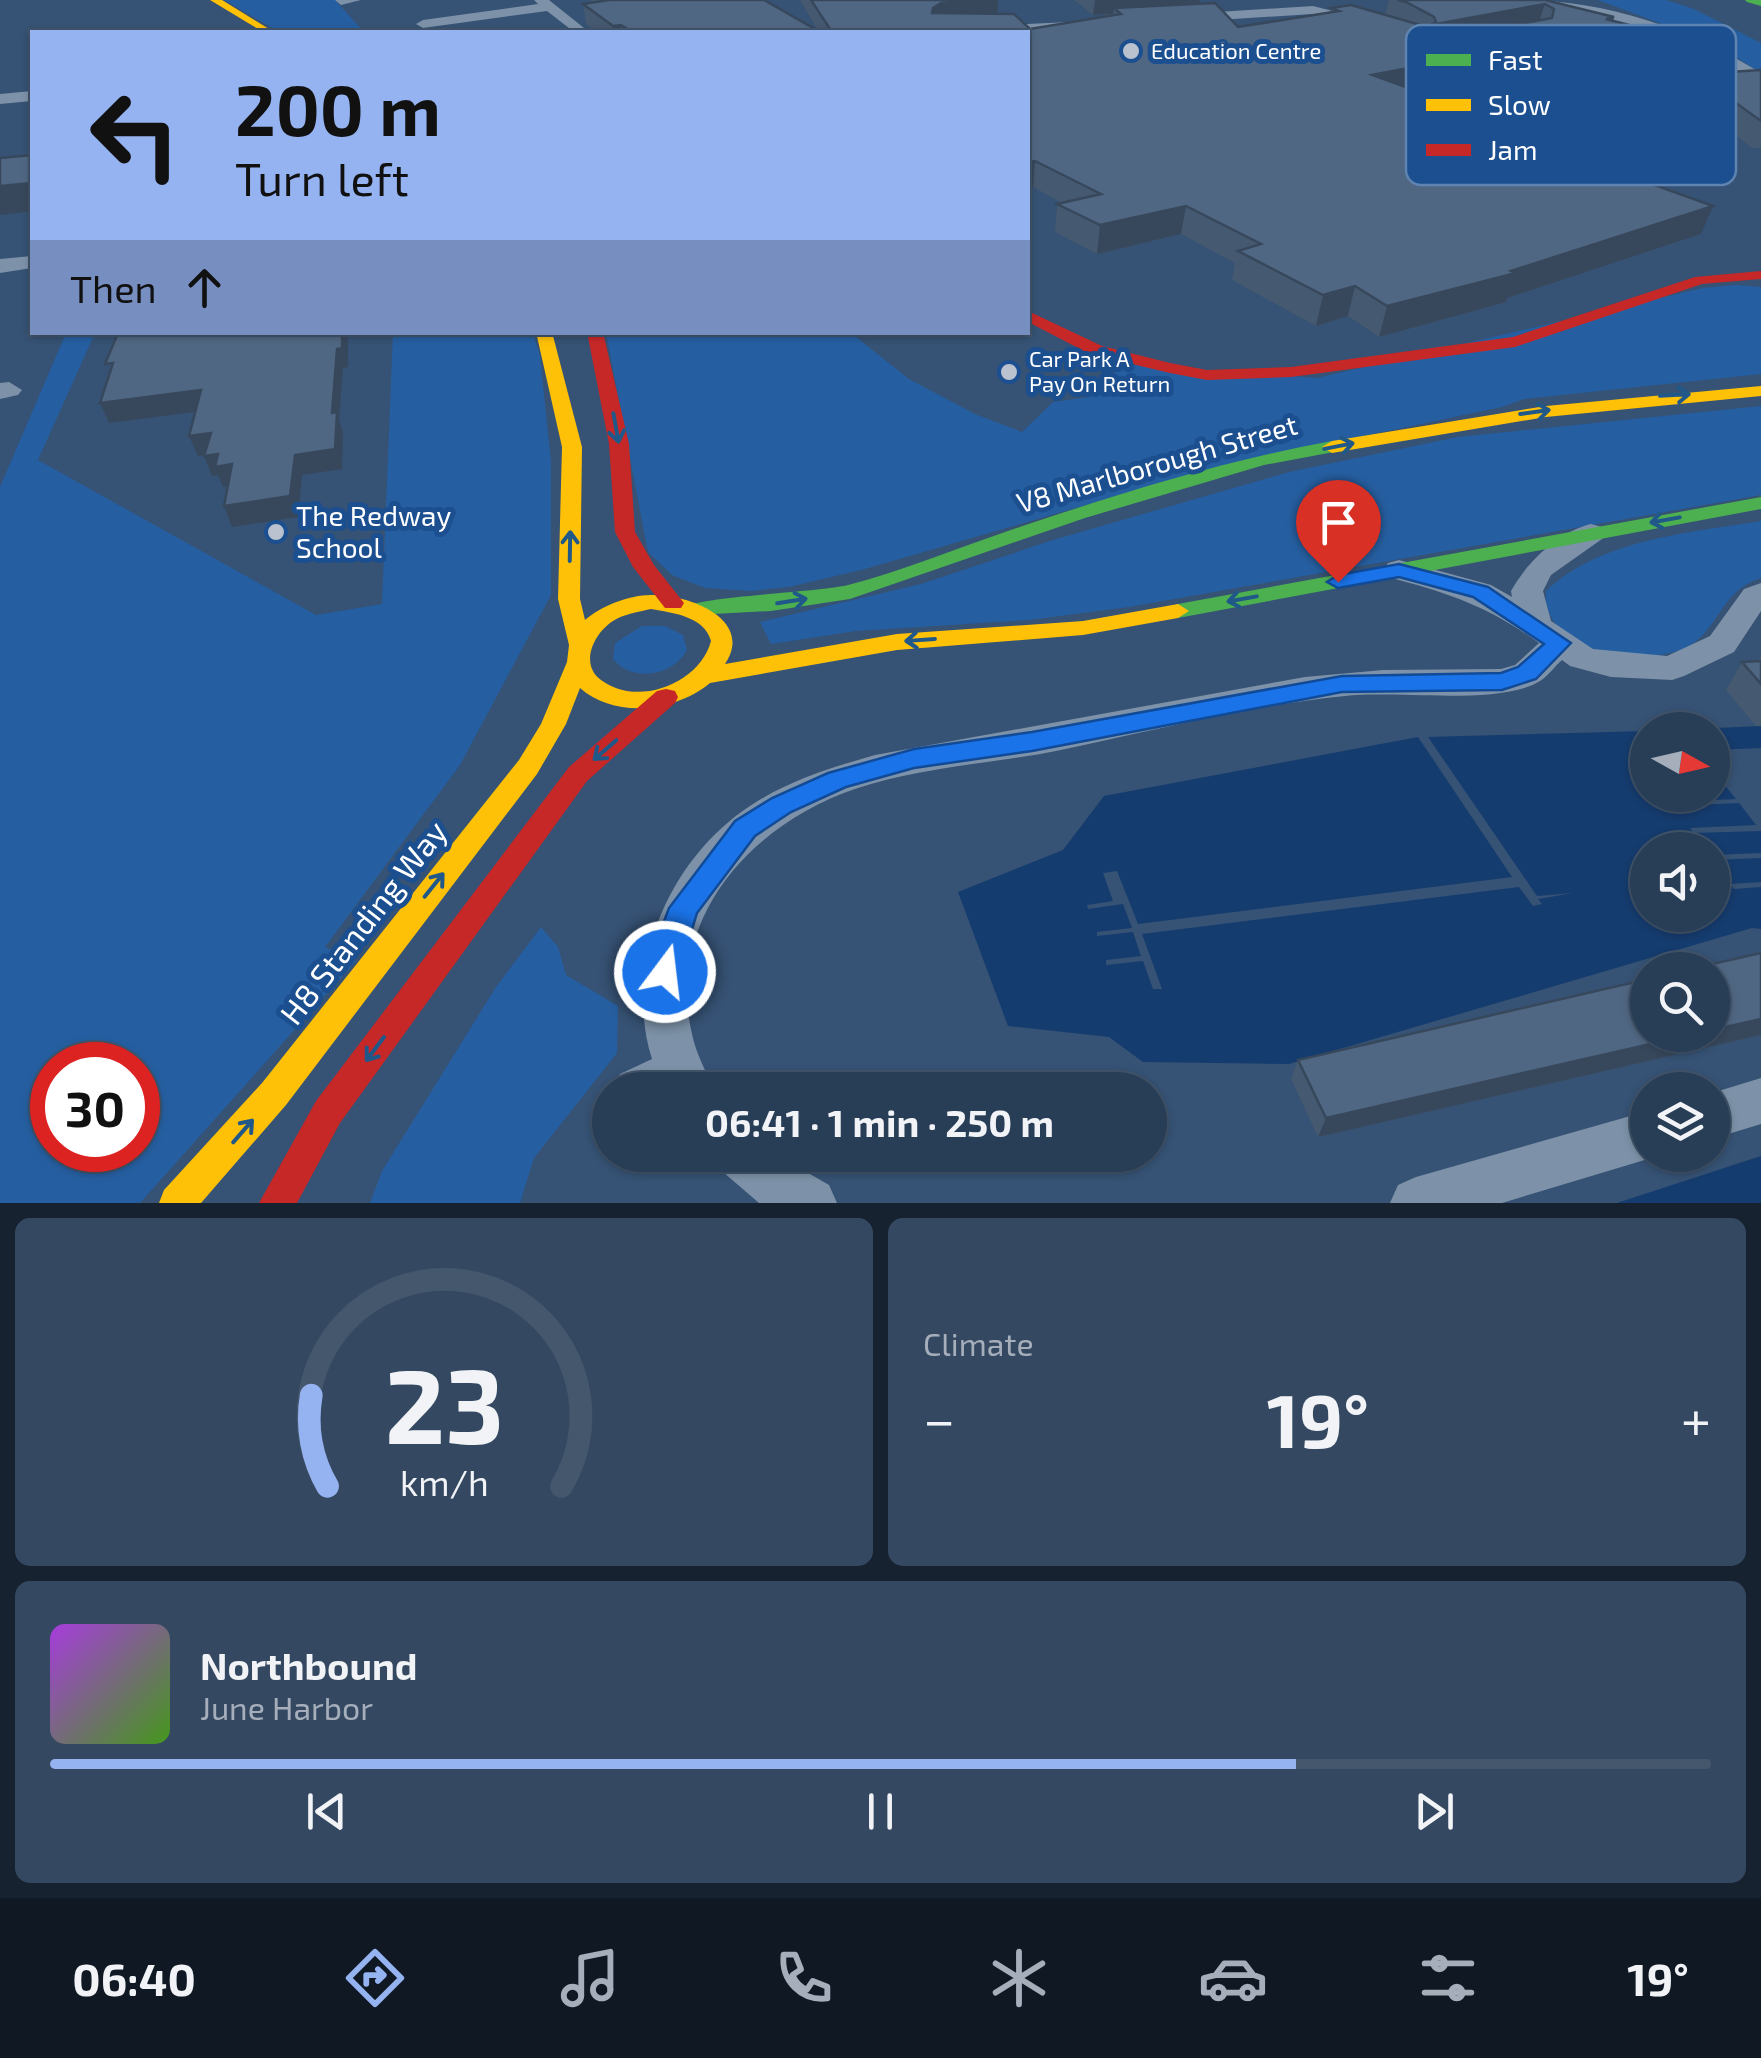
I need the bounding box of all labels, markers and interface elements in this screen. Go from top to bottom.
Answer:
legend [1406,25,1736,185]
place label: Education Centre [1151,37,1321,63]
marker: Education Centre [1120,40,1142,62]
text: Fast [1488,42,1543,76]
text: 200 m [235,66,441,150]
icon: left [70,70,200,200]
text: Slow [1488,87,1551,121]
text: Jam [1488,132,1537,166]
text: Turn left [235,151,409,205]
icon: ahead [177,260,232,315]
text: Then [70,265,157,311]
place label: Car Park A Pay On Return [1029,345,1170,396]
marker: Car Park A Pay On Return [998,361,1020,383]
one-way arrow [1659,385,1691,404]
one-way arrow [1518,402,1551,421]
street label: V8 Marlborough Street [1013,407,1301,519]
one-way arrow [607,411,626,443]
one-way arrow [1323,435,1355,454]
pin [1296,480,1381,583]
icon: arrive [1311,495,1366,550]
place label: The Redway School [296,498,451,564]
one-way arrow [1649,511,1682,530]
marker: The Redway School [265,521,287,543]
one-way arrow [560,531,580,564]
one-way arrow [1227,590,1259,609]
one-way arrow [775,591,808,610]
one-way arrow [905,631,937,650]
north arrow [1630,712,1730,812]
map controls [1630,712,1730,1172]
one-way arrow [593,738,619,760]
street label: H8 Standing Way [271,812,454,1031]
button: sound [1630,832,1730,932]
one-way arrow [422,873,444,899]
position arrow [613,920,717,1024]
button: search [1630,952,1730,1052]
one-way arrow [365,1035,386,1062]
speed limit sign: 30 [30,1042,160,1172]
button: layers [1630,1072,1730,1172]
text: 06:41 · 1 min · 250 m [705,1099,1054,1145]
one-way arrow [231,1119,254,1144]
text: Climate [923,1324,1034,1362]
text: 23 [384,1340,504,1465]
text: 19° [1267,1373,1369,1463]
text: − [923,1385,955,1451]
text: + [1681,1385,1711,1451]
text: km/h [400,1460,488,1503]
text: Northbound [200,1642,418,1688]
text: June Harbor [200,1688,373,1726]
icon: previous [299,1784,354,1839]
icon: pause [853,1784,908,1839]
icon: next [1407,1784,1462,1839]
icon: directions [340,1943,410,2013]
icon: music [555,1943,625,2013]
icon: phone [769,1943,839,2013]
icon: climate [984,1943,1054,2013]
icon: car [1198,1943,1268,2013]
icon: filters [1413,1943,1483,2013]
text: 06:40 [72,1951,196,2005]
text: 19° [1627,1951,1689,2005]

